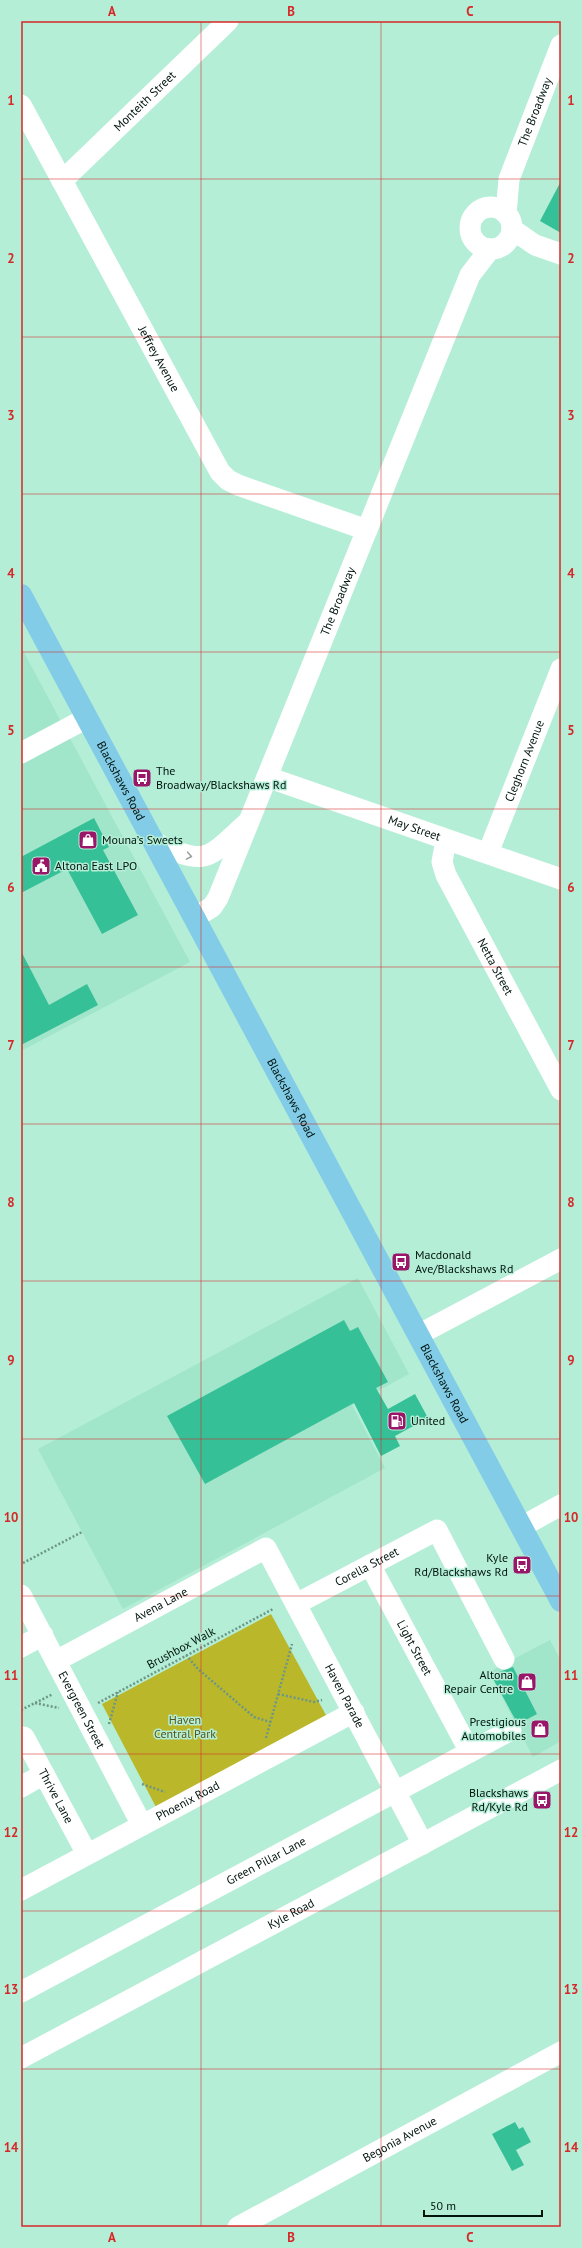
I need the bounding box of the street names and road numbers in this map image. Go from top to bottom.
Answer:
street label: Monteith Street [110,68,179,134]
street label: The Broadway [514,75,555,149]
street label: Jeffrey Avenue [135,322,183,394]
street label: The Broadway [317,564,358,638]
street label: Cleghorn Avenue [501,718,547,804]
street label: Blackshaws Road [94,738,149,823]
street label: May Street [386,812,443,844]
street label: Netta Street [474,936,517,997]
street label: Blackshaws Road [264,1056,319,1140]
street label: Blackshaws Road [417,1341,472,1426]
street label: Corella Street [332,1543,401,1589]
street label: Avena Lane [131,1584,190,1625]
street label: Light Street [394,1617,436,1678]
street label: Brushbox Walk [144,1623,218,1672]
street label: Haven Parade [322,1661,368,1730]
street label: Evergreen Street [55,1669,108,1751]
street label: Thrive Lane [35,1766,77,1826]
street label: Phoenix Road [153,1777,222,1824]
street label: Green Pillar Lane [224,1833,308,1888]
street label: Kyle Road [265,1895,317,1932]
street label: Begonia Avenue [360,2113,439,2165]

